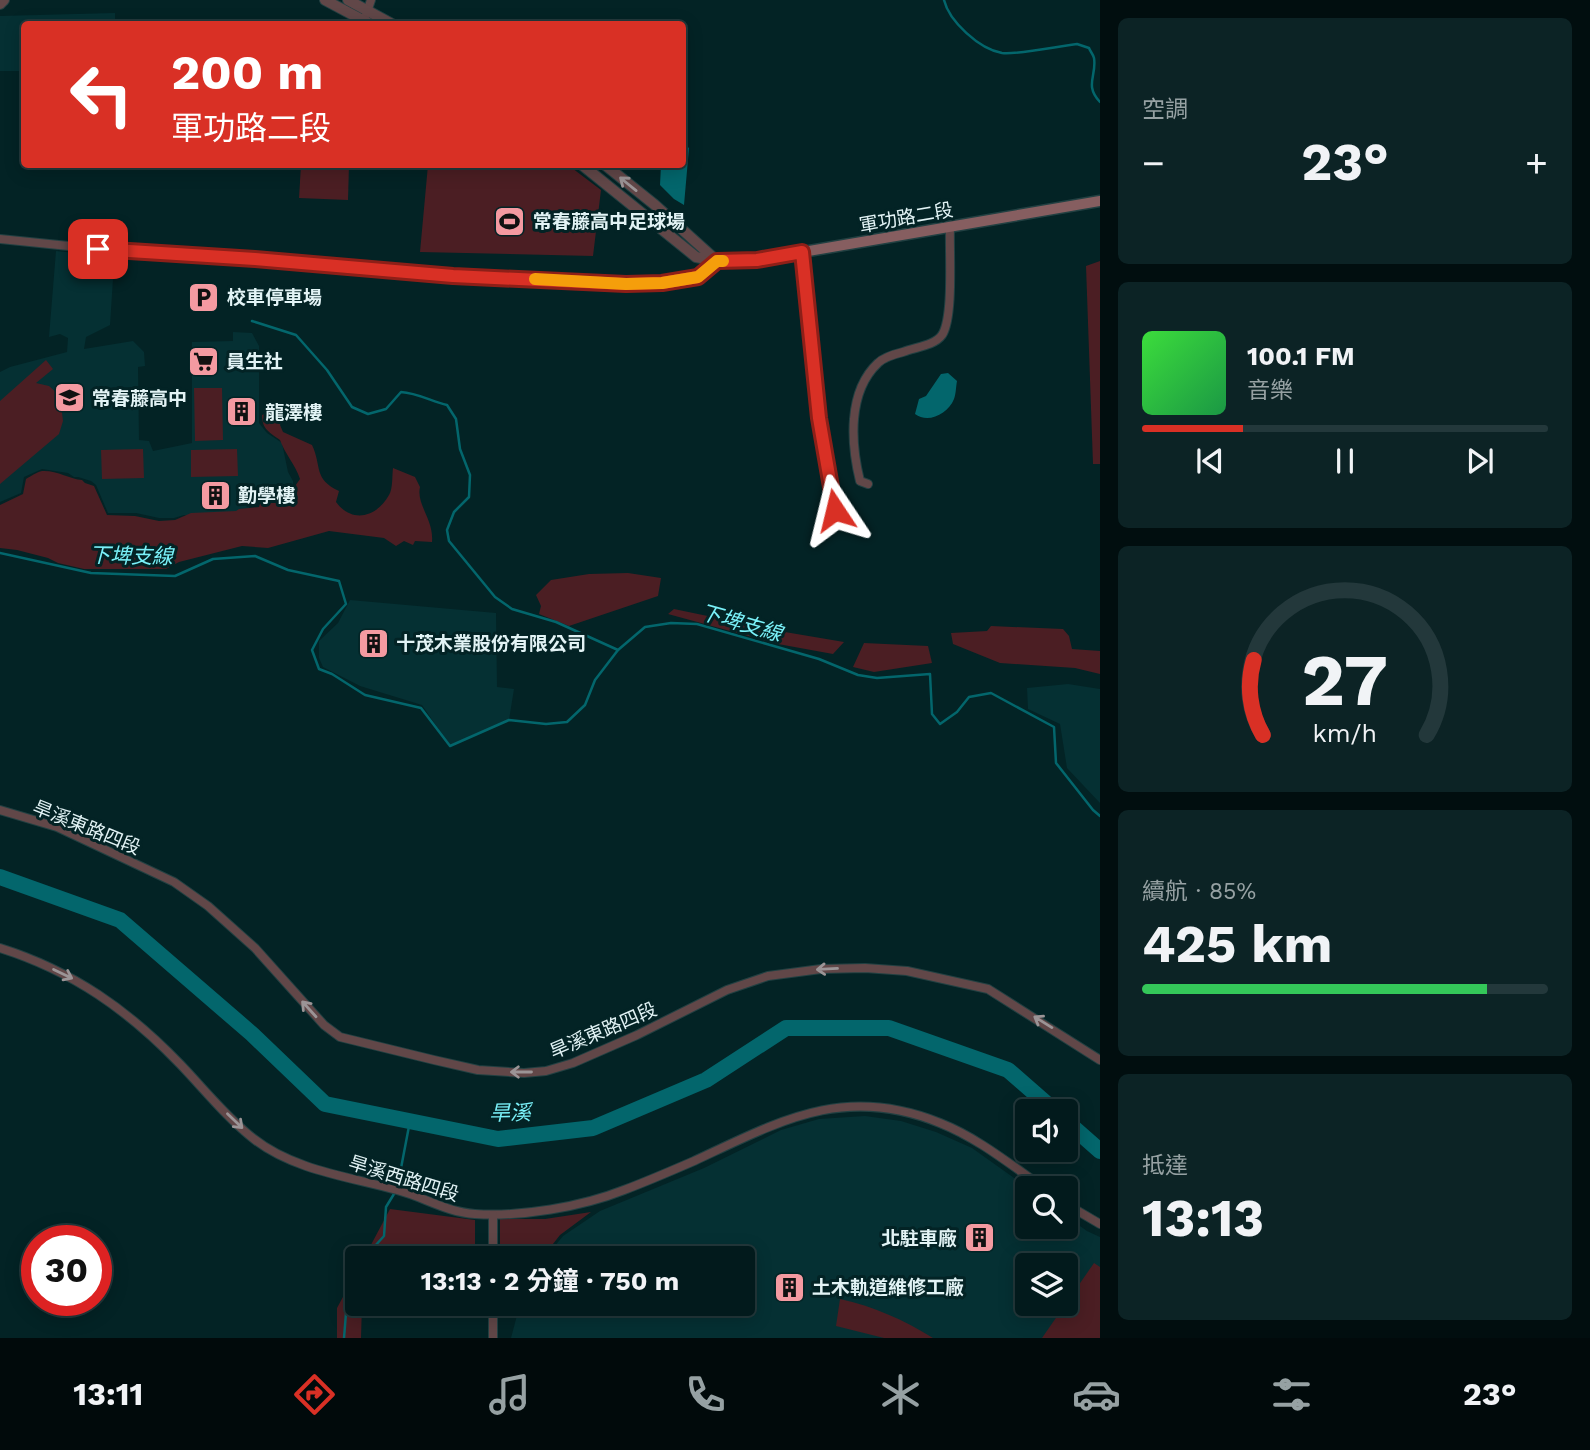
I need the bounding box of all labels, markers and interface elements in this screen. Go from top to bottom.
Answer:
text: 200 m [171,43,323,101]
icon: left [56,49,147,140]
text: 空調 [1142,96,1188,123]
text: 軍功路二段 [171,109,331,147]
text: 23° [1301,132,1389,193]
text: − [1142,141,1165,185]
text: + [1525,141,1548,185]
one-way arrow [620,177,638,192]
street label: 軍功路二段 [857,198,955,237]
sports icon: 常春藤高中足球場 [493,204,527,238]
place label: 常春藤高中足球場 [533,210,685,233]
pin [68,219,128,279]
icon: arrive [79,230,117,268]
parking icon: 校車停車場 [187,280,221,314]
place label: 校車停車場 [227,286,322,309]
text: 100.1 FM [1247,341,1355,371]
supermarket icon: 員生社 [186,344,220,378]
place label: 員生社 [226,350,283,373]
text: 音樂 [1247,377,1293,404]
school or university icon: 常春藤高中 [52,381,86,415]
place label: 常春藤高中 [92,387,187,410]
building icon: 龍澤樓 [225,395,259,429]
place label: 龍澤樓 [265,401,322,424]
icon: previous [1191,442,1229,480]
icon: pause [1326,442,1364,480]
icon: next [1461,442,1499,480]
position arrow [798,473,872,547]
building icon: 勤學樓 [198,478,232,512]
place label: 勤學樓 [238,484,295,507]
water label: 下埤支線 [89,542,175,569]
water label: 下埤支線 [697,599,787,647]
building icon: 十茂木業股份有限公司 [356,626,390,660]
place label: 十茂木業股份有限公司 [396,632,586,655]
text: 27 [1302,637,1388,723]
text: km/h [1313,719,1377,748]
street label: 旱溪東路四段 [30,795,144,859]
text: 續航 · 85% [1142,878,1256,905]
text: 425 km [1142,914,1332,975]
one-way arrow [816,963,839,976]
one-way arrow [52,967,73,981]
street label: 旱溪東路四段 [546,998,660,1063]
one-way arrow [301,1000,317,1018]
one-way arrow [1033,1015,1053,1029]
one-way arrow [510,1065,533,1079]
map controls [1015,1099,1078,1316]
button: sound [1015,1099,1078,1162]
water label: 旱溪 [489,1100,534,1125]
one-way arrow [226,1112,243,1129]
street label: 旱溪西路四段 [346,1151,462,1206]
text: 抵達 [1142,1152,1188,1179]
button: search [1015,1176,1078,1239]
text: 13:13 [1142,1188,1264,1249]
building icon: 北駐車廠 [963,1221,997,1255]
speed limit sign: 30 [21,1225,112,1316]
place label: 北駐車廠 [881,1227,957,1250]
button: layers [1015,1253,1078,1316]
text: 13:13 · 2 分鐘 · 750 m [421,1266,679,1296]
building icon: 土木軌道維修工廠 [772,1270,806,1304]
place label: 土木軌道維修工廠 [812,1276,964,1299]
icon: directions [290,1370,339,1419]
icon: music [485,1370,534,1419]
icon: phone [681,1370,730,1419]
icon: climate [876,1370,925,1419]
icon: car [1072,1370,1121,1419]
icon: filters [1267,1370,1316,1419]
text: 13:11 [73,1375,143,1413]
text: 23° [1463,1375,1517,1413]

